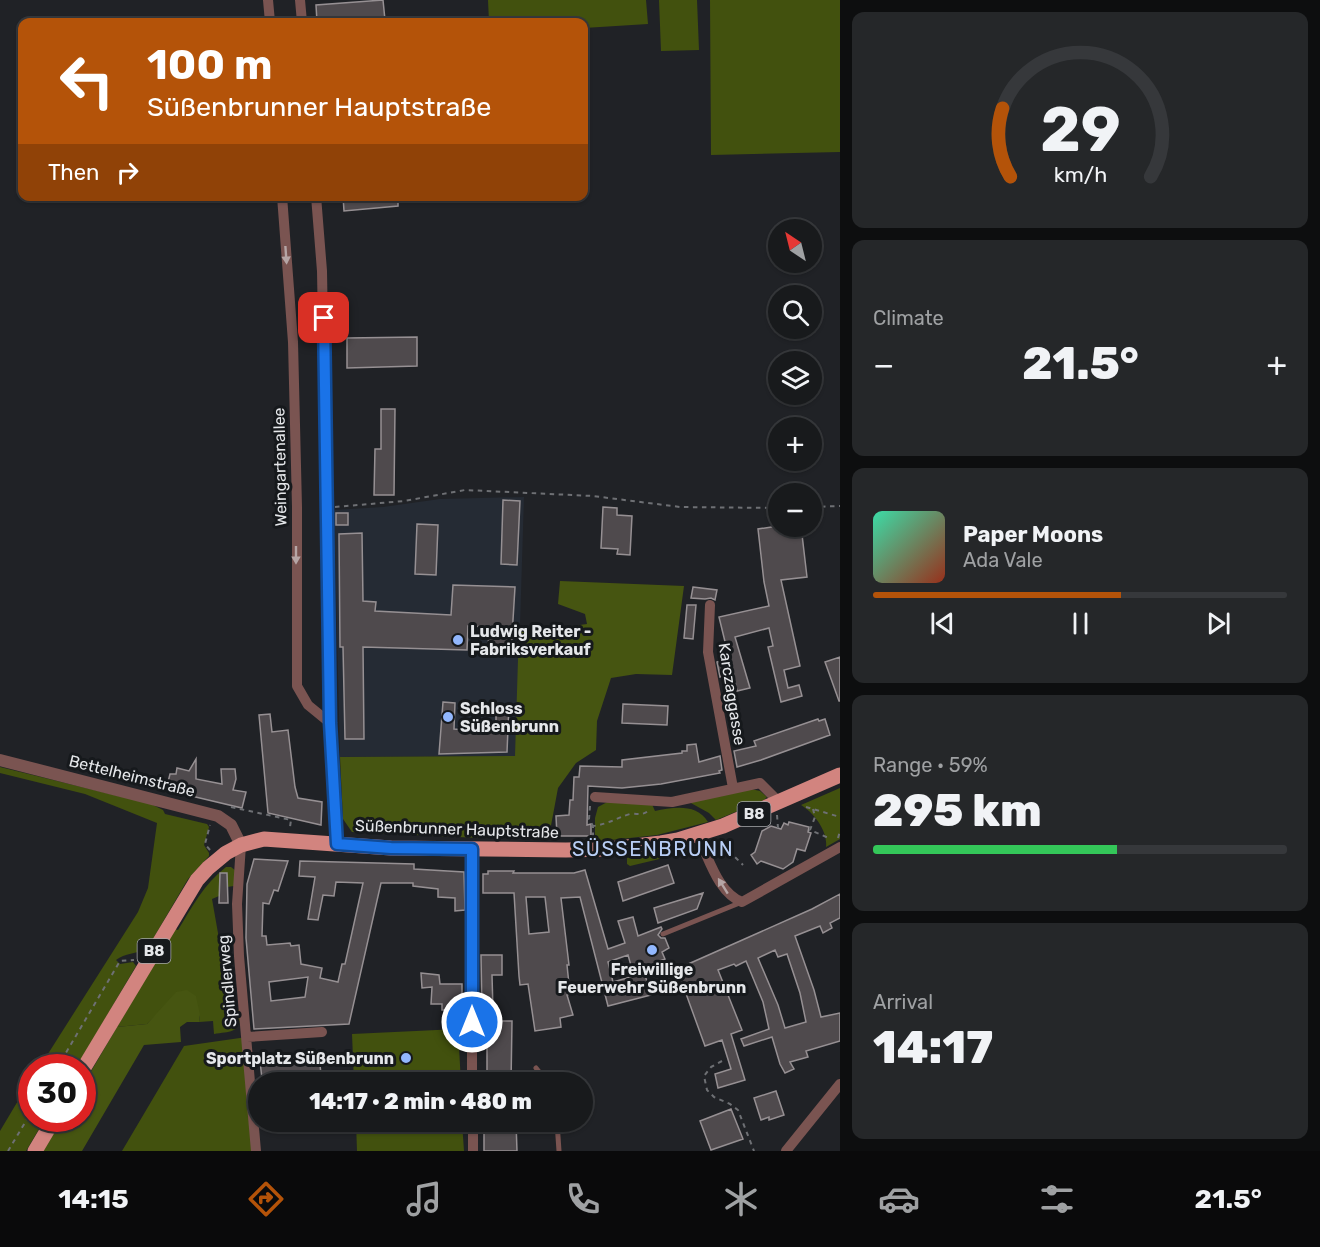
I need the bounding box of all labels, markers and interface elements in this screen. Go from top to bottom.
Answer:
text: 100 m [147,40,272,90]
icon: left [48,42,126,120]
text: Süßenbrunner Hauptstraße [147,91,491,123]
text: 29 [1040,93,1120,167]
icon: right [111,156,144,189]
text: Then [48,159,99,186]
text: km/h [1053,162,1107,187]
north arrow [768,219,822,273]
map controls [768,219,822,537]
one-way arrow [282,245,291,264]
button: search [768,285,822,339]
pin [298,292,349,343]
icon: arrive [307,301,340,334]
text: Climate [873,306,944,330]
text: 21.5° [1022,337,1139,390]
text: − [873,345,894,384]
text: + [1266,345,1287,384]
button: layers [768,351,822,405]
street label: Weingartenallee [269,407,291,527]
button: + [768,417,822,471]
button: − [768,483,822,537]
text: Paper Moons [963,521,1103,548]
one-way arrow [291,545,301,564]
text: Ada Vale [963,548,1043,572]
icon: previous [926,607,959,640]
icon: pause [1064,607,1097,640]
icon: next [1202,607,1235,640]
place label: Ludwig Reiter - Fabriksverkauf [470,622,592,659]
marker: Ludwig Reiter - Fabriksverkauf [451,633,465,647]
street label: Karczaggasse [715,642,749,747]
place label: Schloss Süßenbrunn [460,699,559,736]
marker: Schloss Süßenbrunn [441,710,455,724]
street label: Bettelheimstraße [67,751,197,801]
text: Range · 59% [873,753,988,777]
text: 295 km [873,784,1042,837]
road number: B8 [738,802,771,826]
street label: Süßenbrunner Hauptstraße [355,816,559,842]
district label: SÜSSENBRUNN [572,837,734,861]
one-way arrow [718,878,729,894]
street label: Spindlerweg [213,934,241,1028]
road number: B8 [138,939,170,963]
marker: Freiwillige Feuerwehr Süßenbrunn [645,943,659,957]
place label: Freiwillige Feuerwehr Süßenbrunn [558,960,746,997]
position arrow [440,990,504,1054]
text: Arrival [873,990,933,1014]
text: 14:17 [873,1021,993,1074]
place label: Sportplatz Süßenbrunn [206,1049,394,1068]
marker: Sportplatz Süßenbrunn [399,1051,413,1065]
speed limit sign: 30 [18,1054,96,1132]
text: 14:17 · 2 min · 480 m [309,1088,532,1115]
icon: directions [245,1178,287,1220]
icon: music [403,1178,445,1220]
icon: phone [562,1178,604,1220]
icon: climate [720,1178,762,1220]
icon: car [878,1178,920,1220]
icon: filters [1036,1178,1078,1220]
text: 14:15 [58,1183,129,1215]
text: 21.5° [1195,1183,1262,1215]

